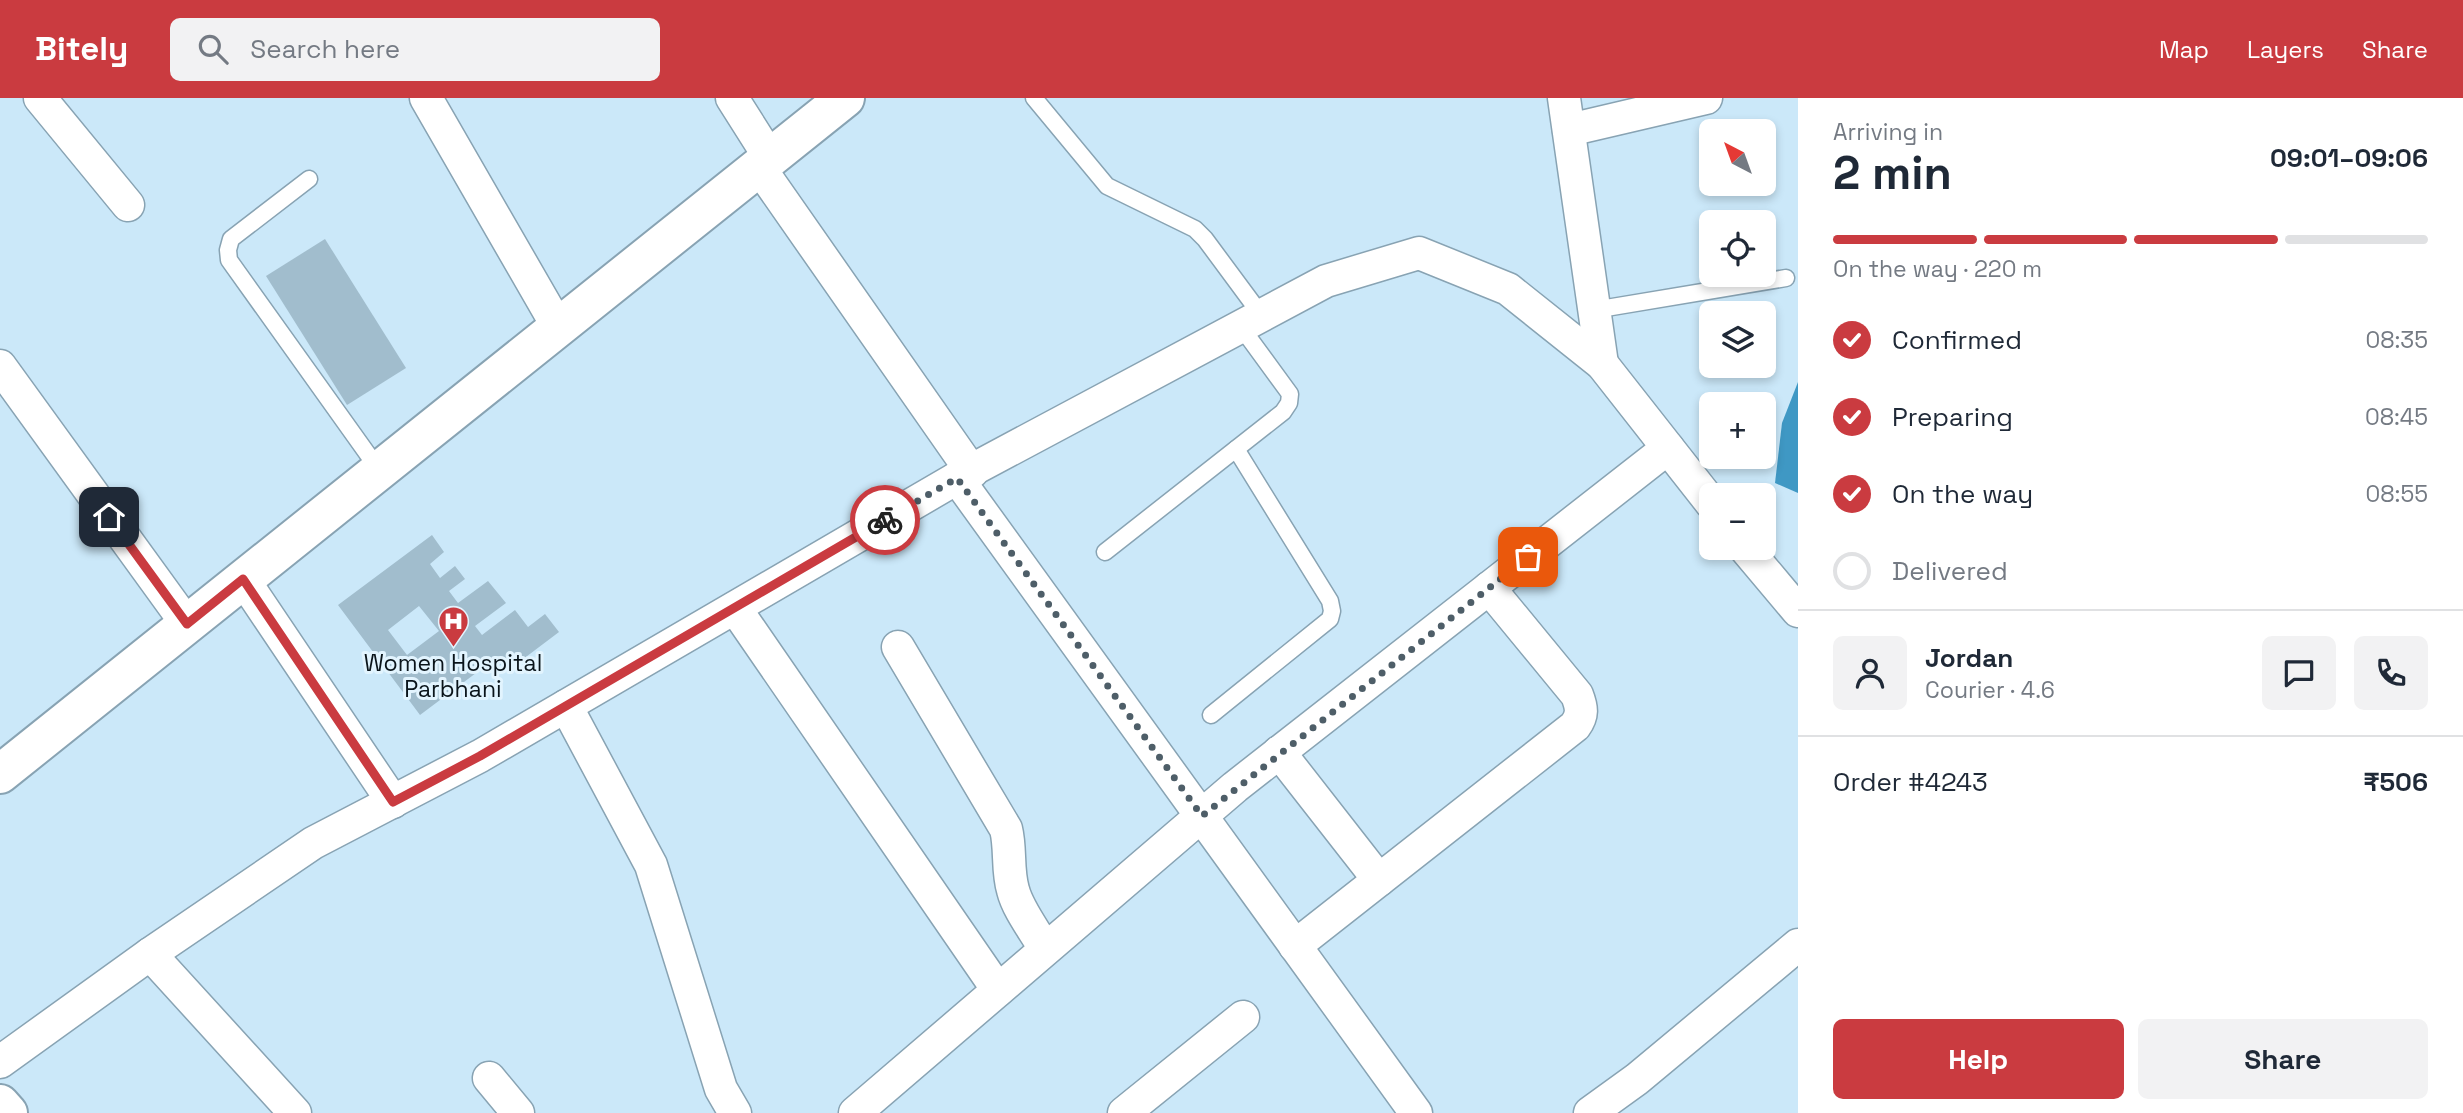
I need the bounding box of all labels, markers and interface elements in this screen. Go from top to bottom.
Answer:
search box [170,18,660,81]
text: Bitely [35,28,128,70]
icon: search [194,30,232,68]
text: Search here [250,32,400,66]
text: Map [2159,34,2209,65]
text: Layers [2247,34,2324,65]
text: Share [2362,34,2428,65]
text: Arriving in [1833,117,1943,147]
north arrow [1699,119,1776,196]
map controls [1699,119,1776,560]
text: 09:01–09:06 [2270,141,2428,175]
text: 2 min [1833,144,1952,202]
button: locate [1699,210,1776,287]
text: On the way · 220 m [1833,254,2042,284]
button: layers [1699,301,1776,378]
icon: check [1833,321,1871,359]
text: Confirmed [1892,323,2022,357]
text: 08:35 [2365,325,2428,355]
button: + [1699,392,1776,469]
icon: check [1833,398,1871,436]
text: Preparing [1892,400,2013,434]
text: 08:45 [2365,402,2428,432]
icon: check [1833,475,1871,513]
text: On the way [1892,477,2033,511]
text: 08:55 [2366,479,2428,509]
button: − [1699,483,1776,560]
courier [850,485,920,555]
pin [79,487,139,547]
icon: home [90,498,128,536]
icon: bike [866,501,904,539]
pin [1498,527,1558,587]
icon: bag [1509,538,1547,576]
text: Delivered [1892,554,2008,588]
hospital icon: Women Hospital Parbhani [436,605,470,649]
button: person [1833,636,1907,710]
button: chat [2262,636,2336,710]
button: phone [2354,636,2428,710]
text: Jordan [1925,641,2013,675]
place label: Women Hospital Parbhani [364,648,542,704]
text: Courier · 4.6 [1925,675,2055,705]
text: Order #4243 [1833,765,1988,799]
text: ₹506 [2363,765,2428,799]
button: Help [1833,1019,2124,1099]
button: Share [2138,1019,2428,1099]

